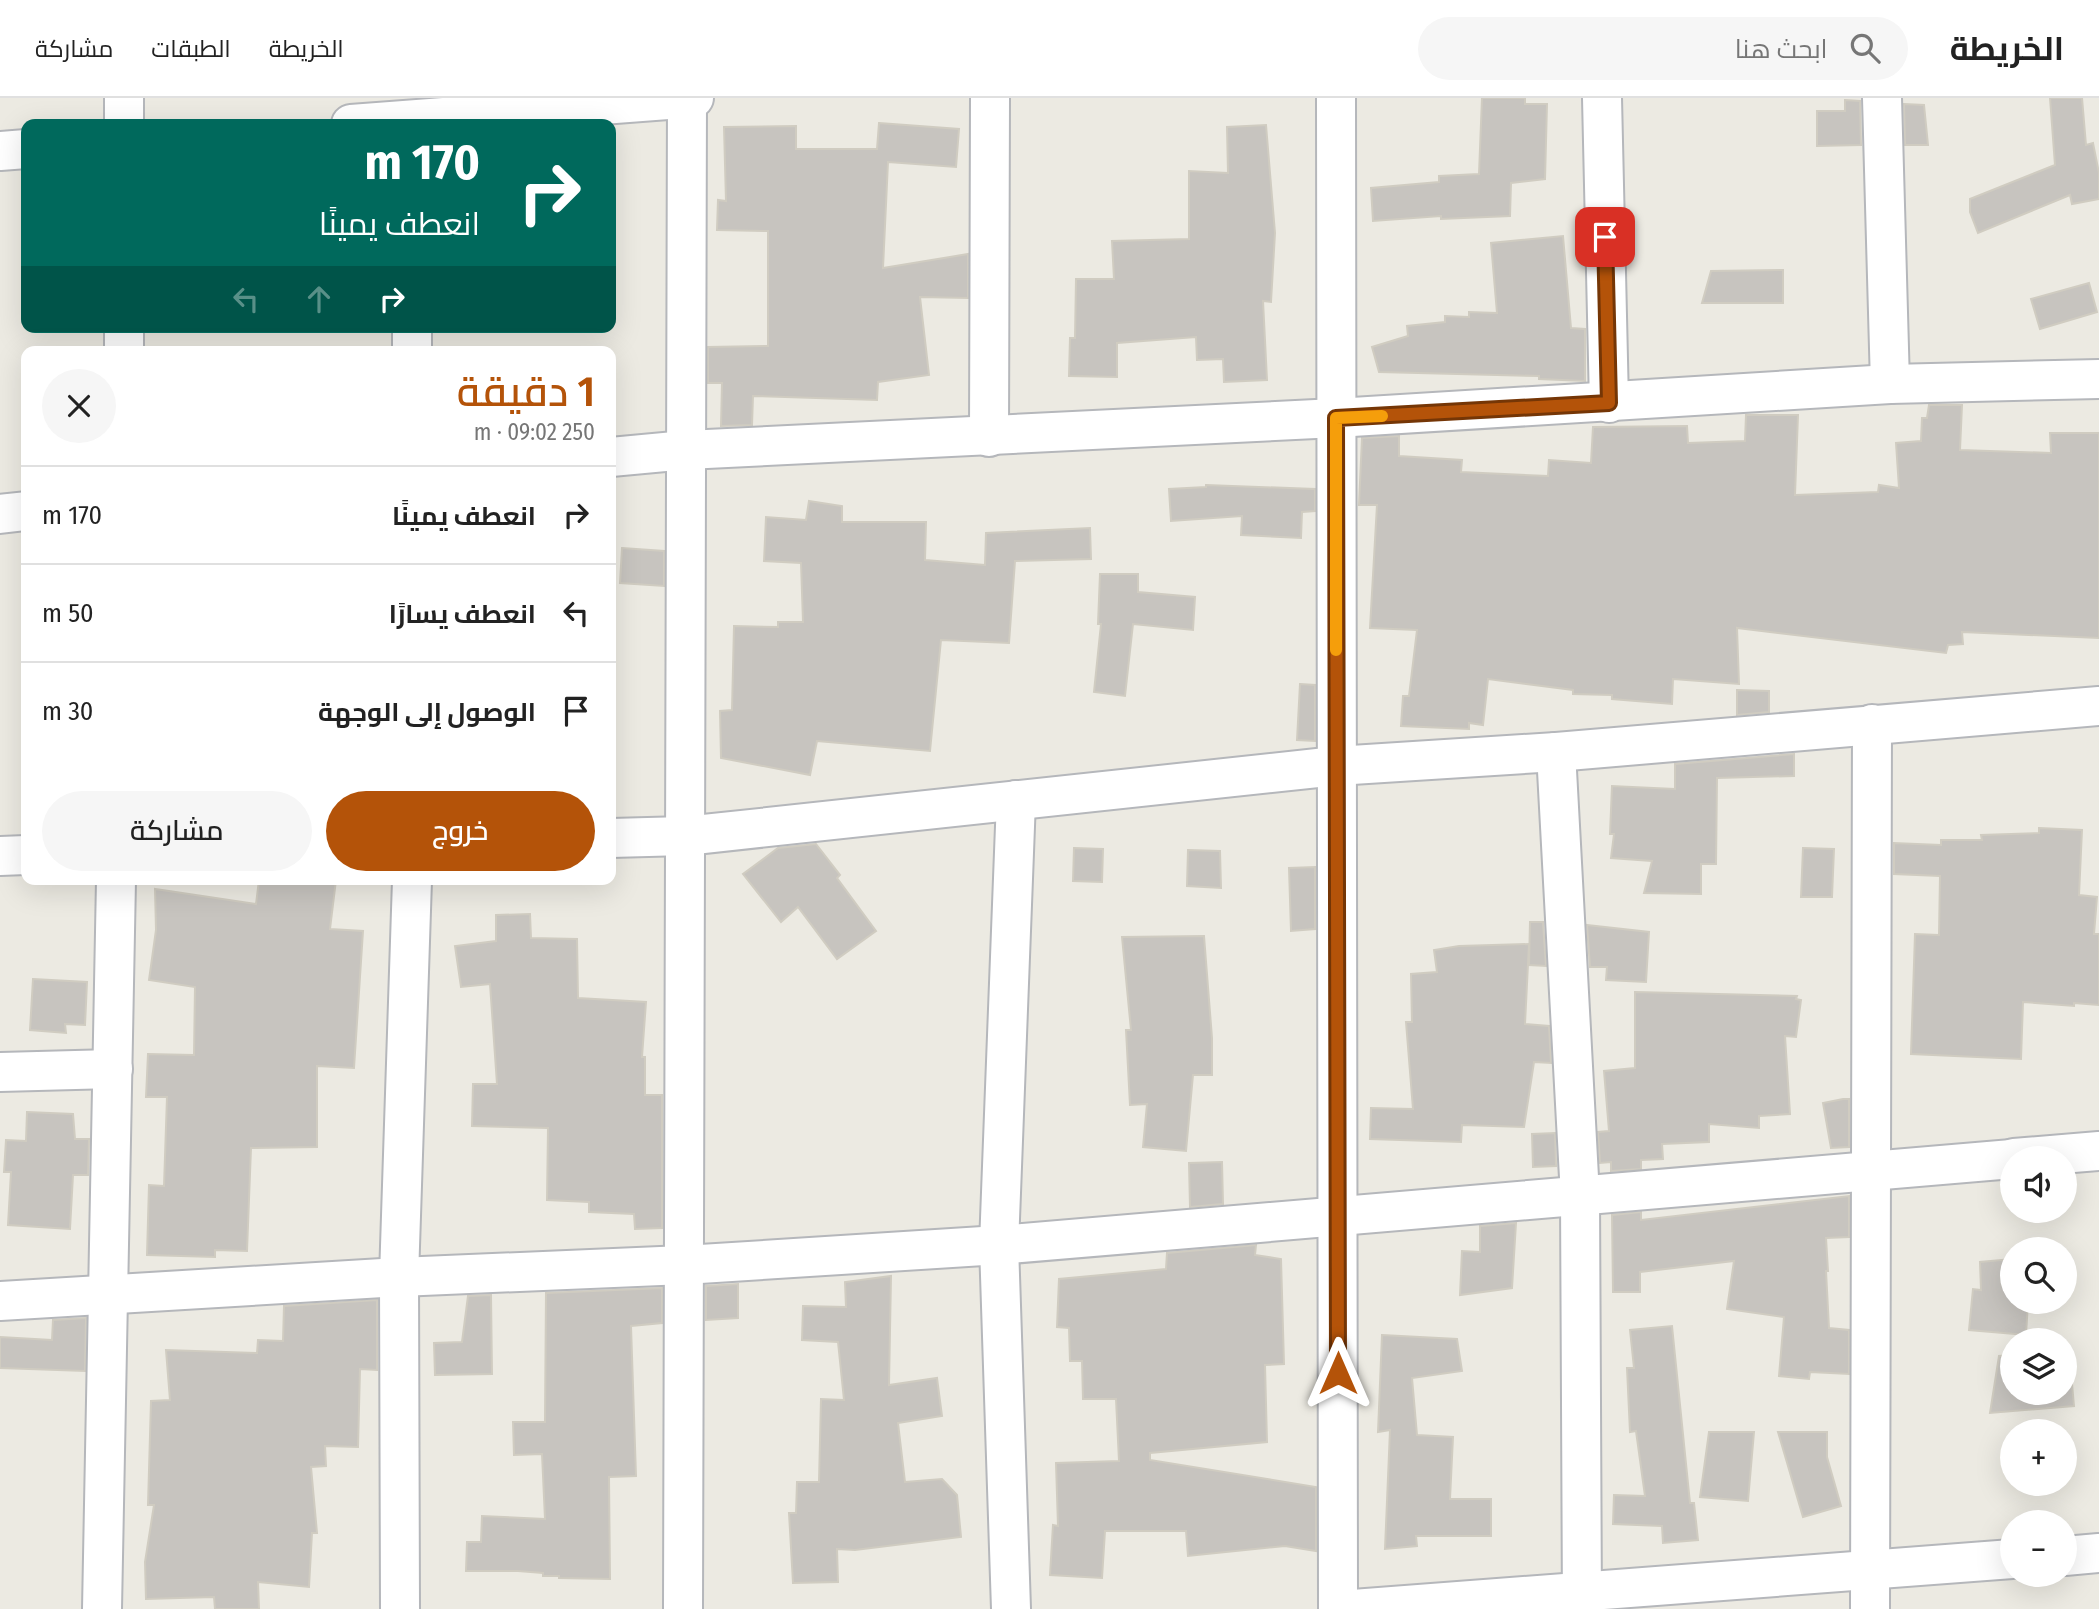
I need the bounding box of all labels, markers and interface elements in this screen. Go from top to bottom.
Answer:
search box [1418,17,1908,80]
icon: search [1846,29,1884,67]
text: الخريطة [1950,29,2064,69]
text: ابحث هنا [1735,34,1828,65]
text: مشاركة [35,35,113,63]
text: الطبقات [151,35,231,63]
text: الخريطة [269,35,344,63]
text: 170 m [364,133,480,192]
icon: right [504,147,595,238]
text: انعطف يمينًا [319,205,480,243]
pin [1575,207,1635,267]
icon: arrive [1586,218,1624,256]
icon: left [227,280,265,318]
icon: ahead [300,280,338,318]
icon: right [373,280,411,318]
text: 1 دقيقة [457,367,595,417]
button: close [42,369,116,443]
text: 250 m · 09:02 [474,418,595,446]
icon: right [557,496,595,534]
text: 170 m [42,500,102,531]
text: انعطف يمينًا [392,501,536,532]
icon: left [557,594,595,632]
text: 50 m [42,598,94,629]
text: انعطف يسارًا [389,599,536,630]
icon: arrive [557,692,595,730]
text: 30 m [42,696,93,727]
text: الوصول إلى الوجهة [318,697,536,728]
button: مشاركة [42,791,312,871]
button: خروج [326,791,595,871]
map controls [2000,1146,2077,1587]
button: sound [2000,1146,2077,1223]
button: search [2000,1237,2077,1314]
button: layers [2000,1328,2077,1405]
position arrow [1301,1336,1375,1410]
button: + [2000,1419,2077,1496]
button: − [2000,1510,2077,1587]

